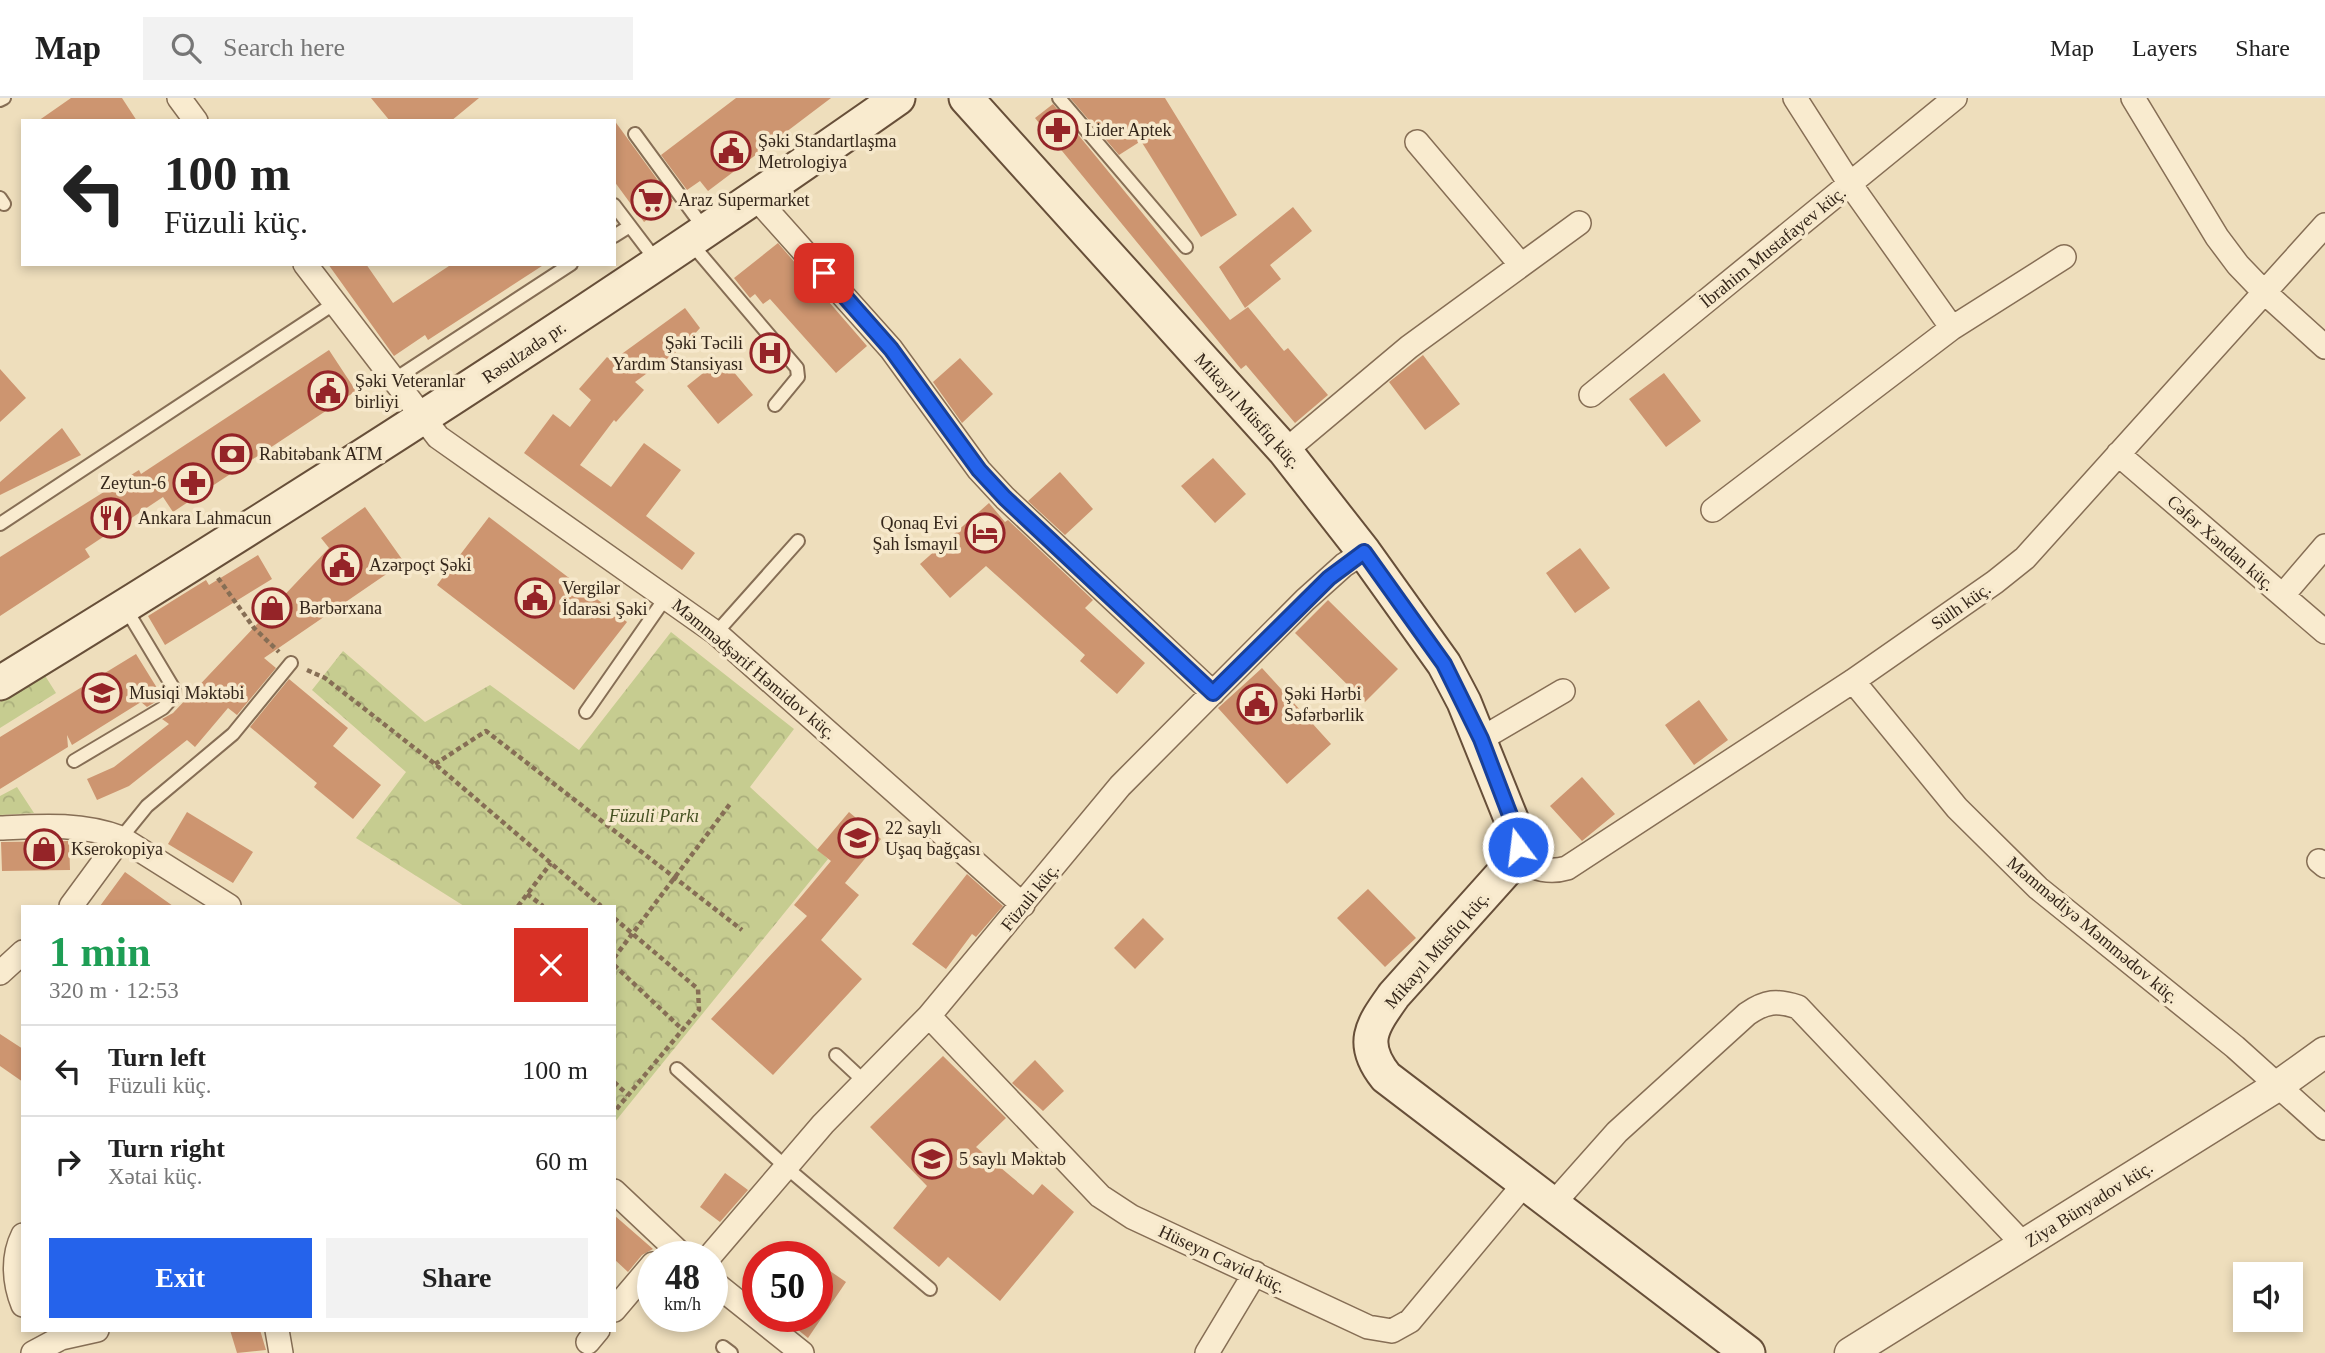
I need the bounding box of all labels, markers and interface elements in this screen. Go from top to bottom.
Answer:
search box [143,17,633,80]
icon: search [167,29,205,67]
text: Map [35,30,101,66]
text: Search here [223,33,345,62]
text: Map [2050,35,2094,61]
text: Layers [2132,35,2197,61]
text: Share [2235,35,2290,61]
pharmacy icon: Lider Aptek [1037,109,1079,151]
place label: Lider Aptek [1085,120,1171,140]
public building icon: Şəki Standartlaşma Metrologiya [710,130,752,172]
place label: Şəki Standartlaşma Metrologiya [758,131,896,172]
text: 100 m [164,146,291,201]
icon: left [49,147,140,238]
supermarket icon: Araz Supermarket [630,179,672,221]
street label: İbrahim Mustafayev küç. [1696,182,1850,312]
place label: Araz Supermarket [678,190,809,210]
text: Füzuli küç. [164,204,308,240]
pin [794,243,854,303]
icon: arrive [805,254,843,292]
street label: Rəsulzadə pr. [478,317,570,387]
hospital icon: Şəki Təcili Yardım Stansiyası [749,332,791,374]
place label: Şəki Təcili Yardım Stansiyası [612,333,743,374]
street label: Mikayıl Müsfiq küç. [1191,349,1305,473]
public building icon: Şəki Veteranlar birliyi [307,370,349,412]
place label: Şəki Veteranlar birliyi [355,371,465,412]
bank icon: Rabitəbank ATM [211,433,253,475]
place label: Rabitəbank ATM [259,444,383,464]
pharmacy icon: Zeytun-6 [172,462,214,504]
place label: Zeytun-6 [100,473,166,493]
street label: Cəfər Xəndan küç. [2163,491,2279,595]
restaurant icon: Ankara Lahmacun [90,497,132,539]
place label: Ankara Lahmacun [138,508,271,528]
hotel icon: Qonaq Evi Şah İsmayıl [964,512,1006,554]
place label: Qonaq Evi Şah İsmayıl [873,513,958,554]
public building icon: Azərpoçt Şəki [321,544,363,586]
place label: Azərpoçt Şəki [369,555,471,575]
public building icon: Vergilər İdarəsi Şəki [514,577,556,619]
place label: Vergilər İdarəsi Şəki [562,578,647,619]
street label: Sülh küç. [1927,578,1995,634]
shop icon: Bərbərxana [251,587,293,629]
street label: Məmmədşərif Həmidov küç. [668,595,840,743]
place label: Bərbərxana [299,598,382,618]
school or university icon: Musiqi Məktəbi [81,672,123,714]
place label: Musiqi Məktəbi [129,683,245,703]
public building icon: Şəki Hərbi Səfərbərlik [1236,683,1278,725]
place label: Şəki Hərbi Səfərbərlik [1284,684,1364,725]
park label: Füzuli Parkı [608,806,699,826]
position arrow [1481,810,1555,884]
school or university icon: 22 saylı Uşaq bağçası [837,817,879,859]
place label: 22 saylı Uşaq bağçası [885,818,980,859]
shop icon: Kserokopiya [23,828,65,870]
place label: Kserokopiya [71,839,163,859]
street label: Məmmədiyə Məmmədov küç. [2003,852,2183,1008]
street label: Füzuli küç. [997,859,1063,935]
street label: Mikayıl Müsfiq küç. [1381,887,1493,1013]
button: close [514,928,588,1002]
text: 1 min [49,929,151,975]
text: 320 m · 12:53 [49,978,179,1003]
text: Turn left [108,1043,206,1072]
icon: left [49,1052,87,1090]
text: 100 m [522,1056,588,1085]
text: Füzuli küç. [108,1073,212,1098]
text: Turn right [108,1134,225,1163]
school or university icon: 5 saylı Məktəb [911,1138,953,1180]
icon: right [49,1143,87,1181]
text: 60 m [535,1147,588,1176]
place label: 5 saylı Məktəb [959,1149,1066,1169]
street label: Ziya Bünyadov küç. [2022,1157,2156,1251]
text: Xətai küç. [108,1164,203,1189]
street label: Hüseyn Cavid küç. [1155,1221,1289,1297]
button: Exit [49,1238,312,1318]
button: Share [326,1238,588,1318]
speed limit sign: 50 [742,1241,833,1332]
text: 48 [665,1258,700,1297]
map controls [2233,1262,2303,1332]
button: sound [2233,1262,2303,1332]
text: km/h [664,1294,701,1314]

